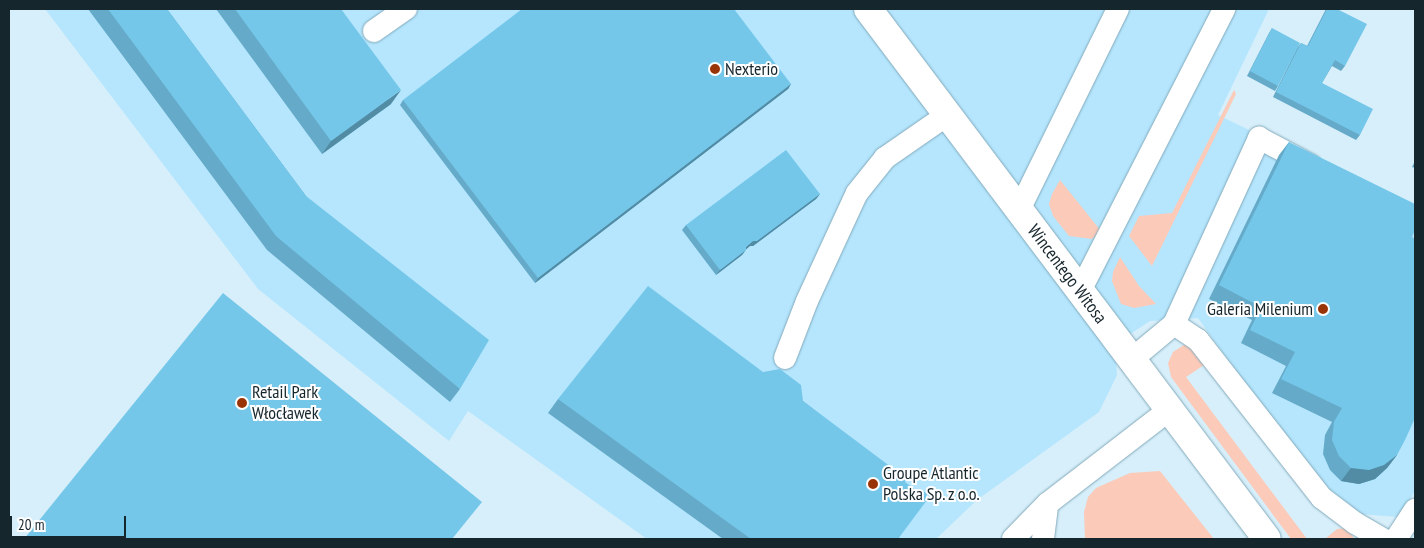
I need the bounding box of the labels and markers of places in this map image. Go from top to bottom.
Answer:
place label: Nexterio [725,58,778,80]
marker: Nexterio [709,63,721,75]
place label: Galeria Milenium [1207,298,1313,320]
marker: Galeria Milenium [1317,303,1329,315]
place label: Retail Park Włocławek [252,382,319,424]
marker: Retail Park Włocławek [236,397,248,409]
place label: Groupe Atlantic Polska Sp. z o.o. [883,463,981,506]
marker: Groupe Atlantic Polska Sp. z o.o. [867,478,879,490]

